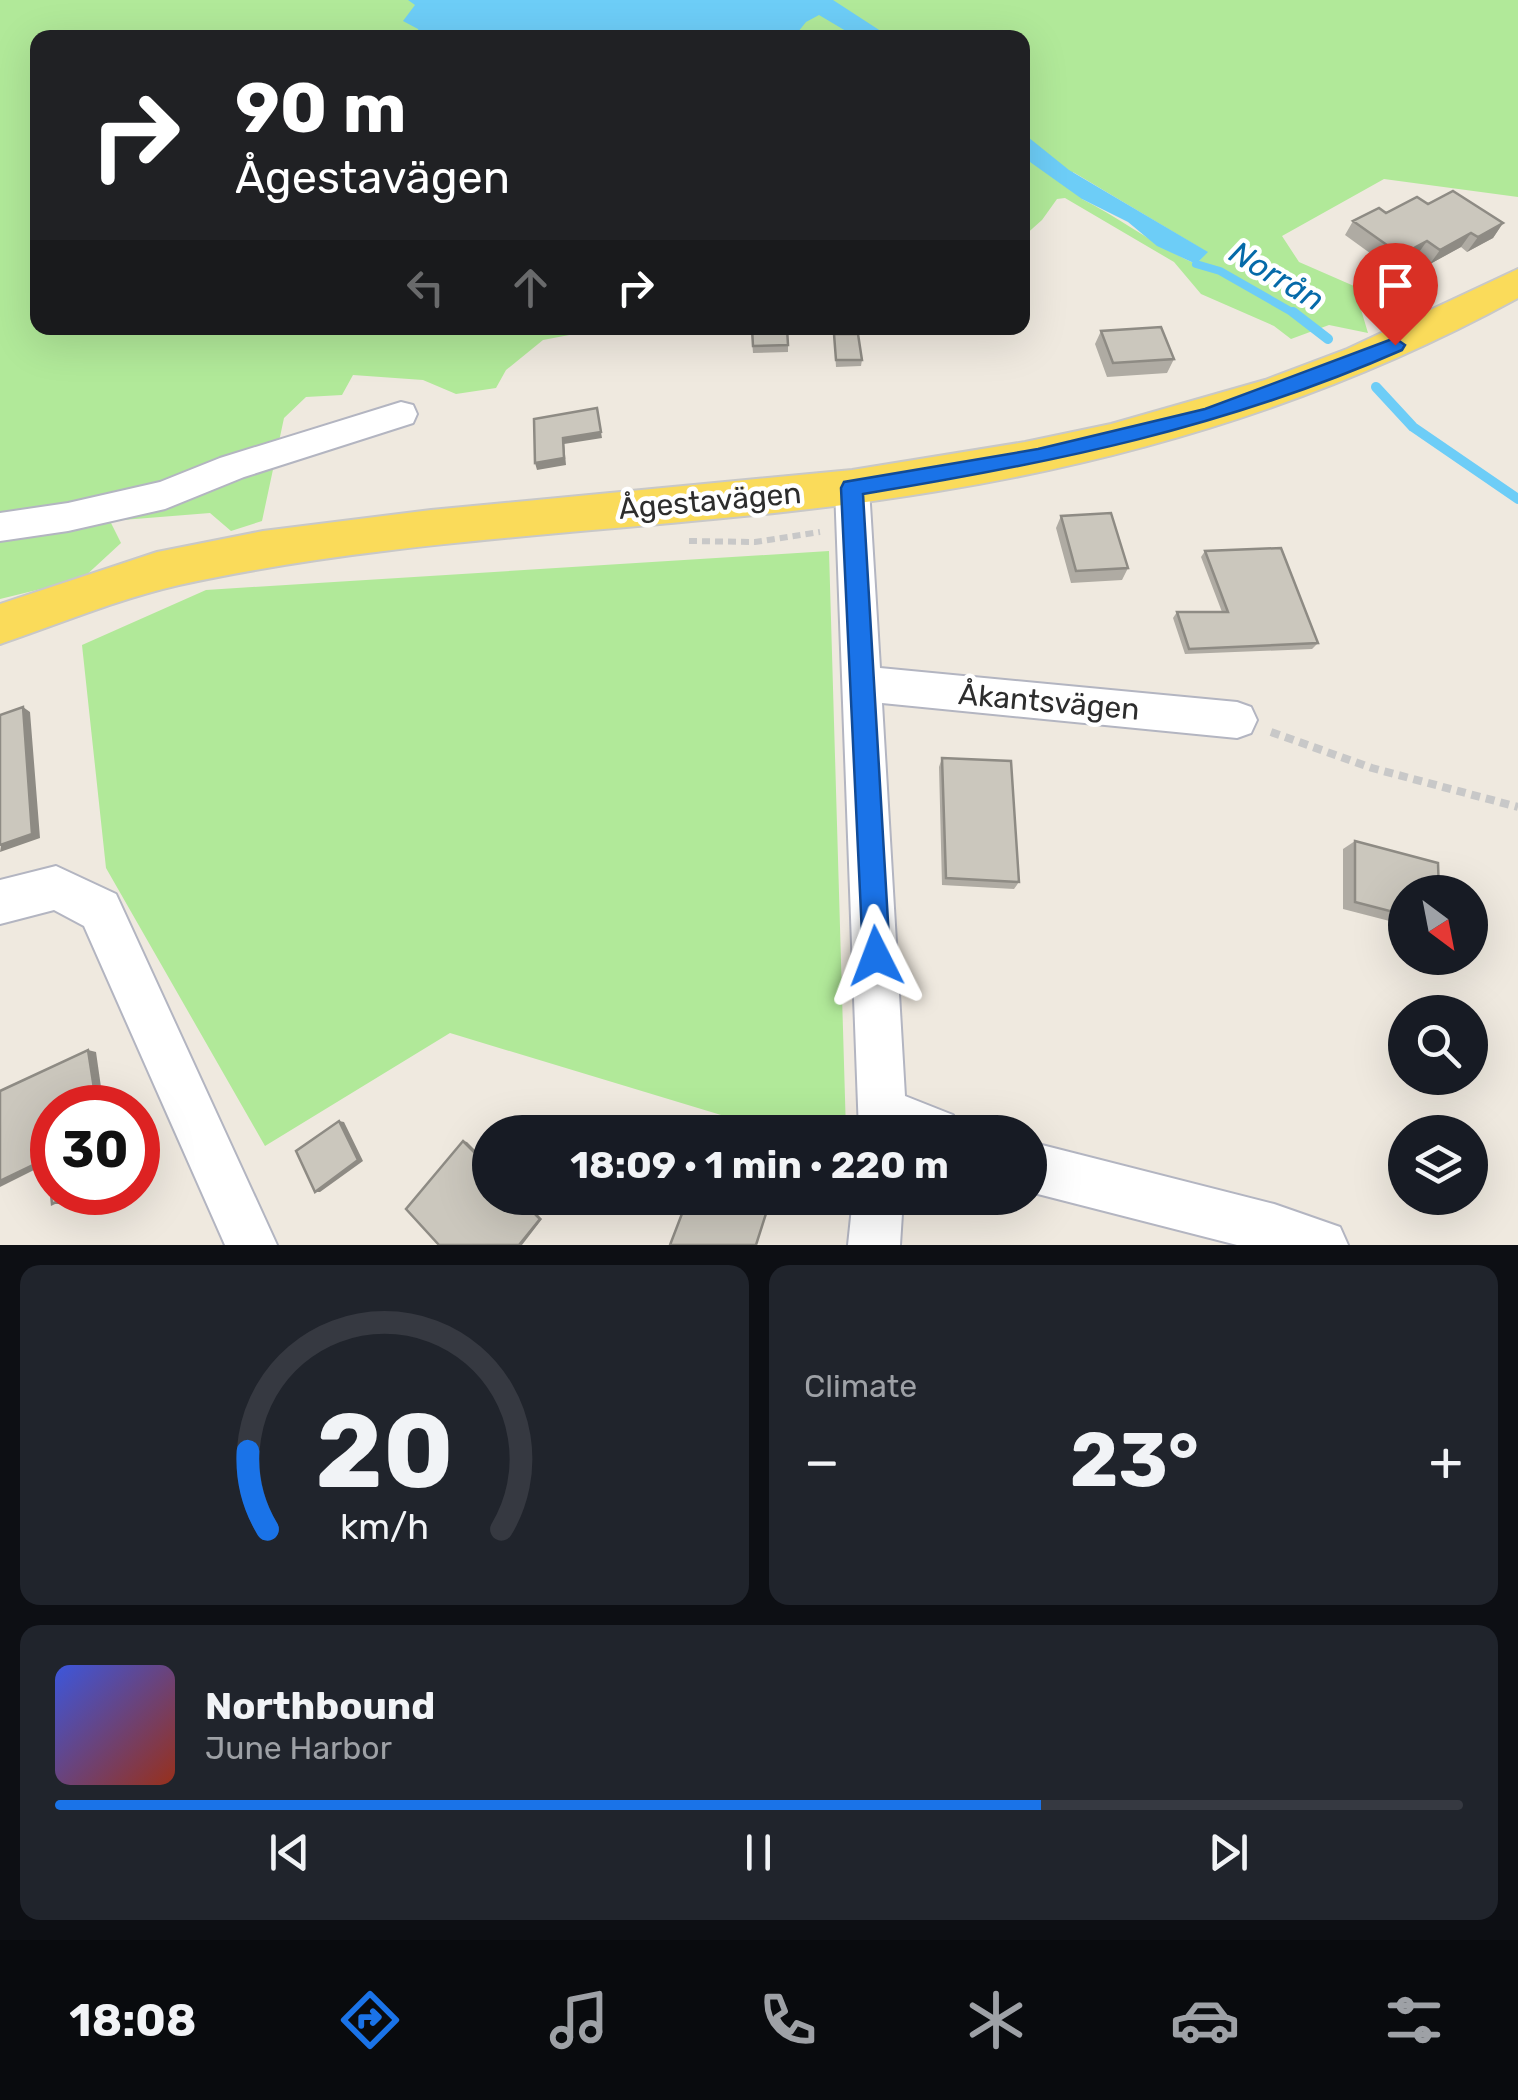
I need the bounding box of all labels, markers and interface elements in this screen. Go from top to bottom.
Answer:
text: 90 m [235,67,407,150]
icon: right [70,70,200,200]
text: Ågestavägen [235,151,510,204]
water label: Norrån [1223,233,1331,319]
pin [1353,243,1438,346]
icon: arrive [1368,258,1423,313]
icon: left [398,260,453,315]
icon: ahead [503,260,558,315]
icon: right [608,260,663,315]
street label: Ågestavägen [617,475,803,527]
street label: Åkantsvägen [957,676,1141,728]
north arrow [1388,875,1488,975]
map controls [1388,875,1488,1215]
position arrow [824,904,928,1008]
button: search [1388,995,1488,1095]
speed limit sign: 30 [30,1085,160,1215]
button: layers [1388,1115,1488,1215]
text: 18:09 · 1 min · 220 m [570,1142,949,1188]
text: Climate [804,1367,917,1405]
text: 20 [315,1390,454,1513]
text: 23° [1070,1416,1199,1505]
text: − [804,1429,840,1494]
text: + [1429,1429,1463,1494]
text: km/h [340,1506,429,1548]
text: Northbound [205,1683,435,1729]
text: June Harbor [205,1729,392,1767]
icon: previous [262,1825,317,1880]
icon: pause [731,1825,786,1880]
icon: next [1201,1825,1256,1880]
icon: directions [335,1985,405,2055]
icon: music [544,1985,614,2055]
icon: phone [753,1985,823,2055]
icon: climate [961,1985,1031,2055]
icon: car [1170,1985,1240,2055]
icon: filters [1379,1985,1449,2055]
text: 18:08 [69,1994,196,2047]

